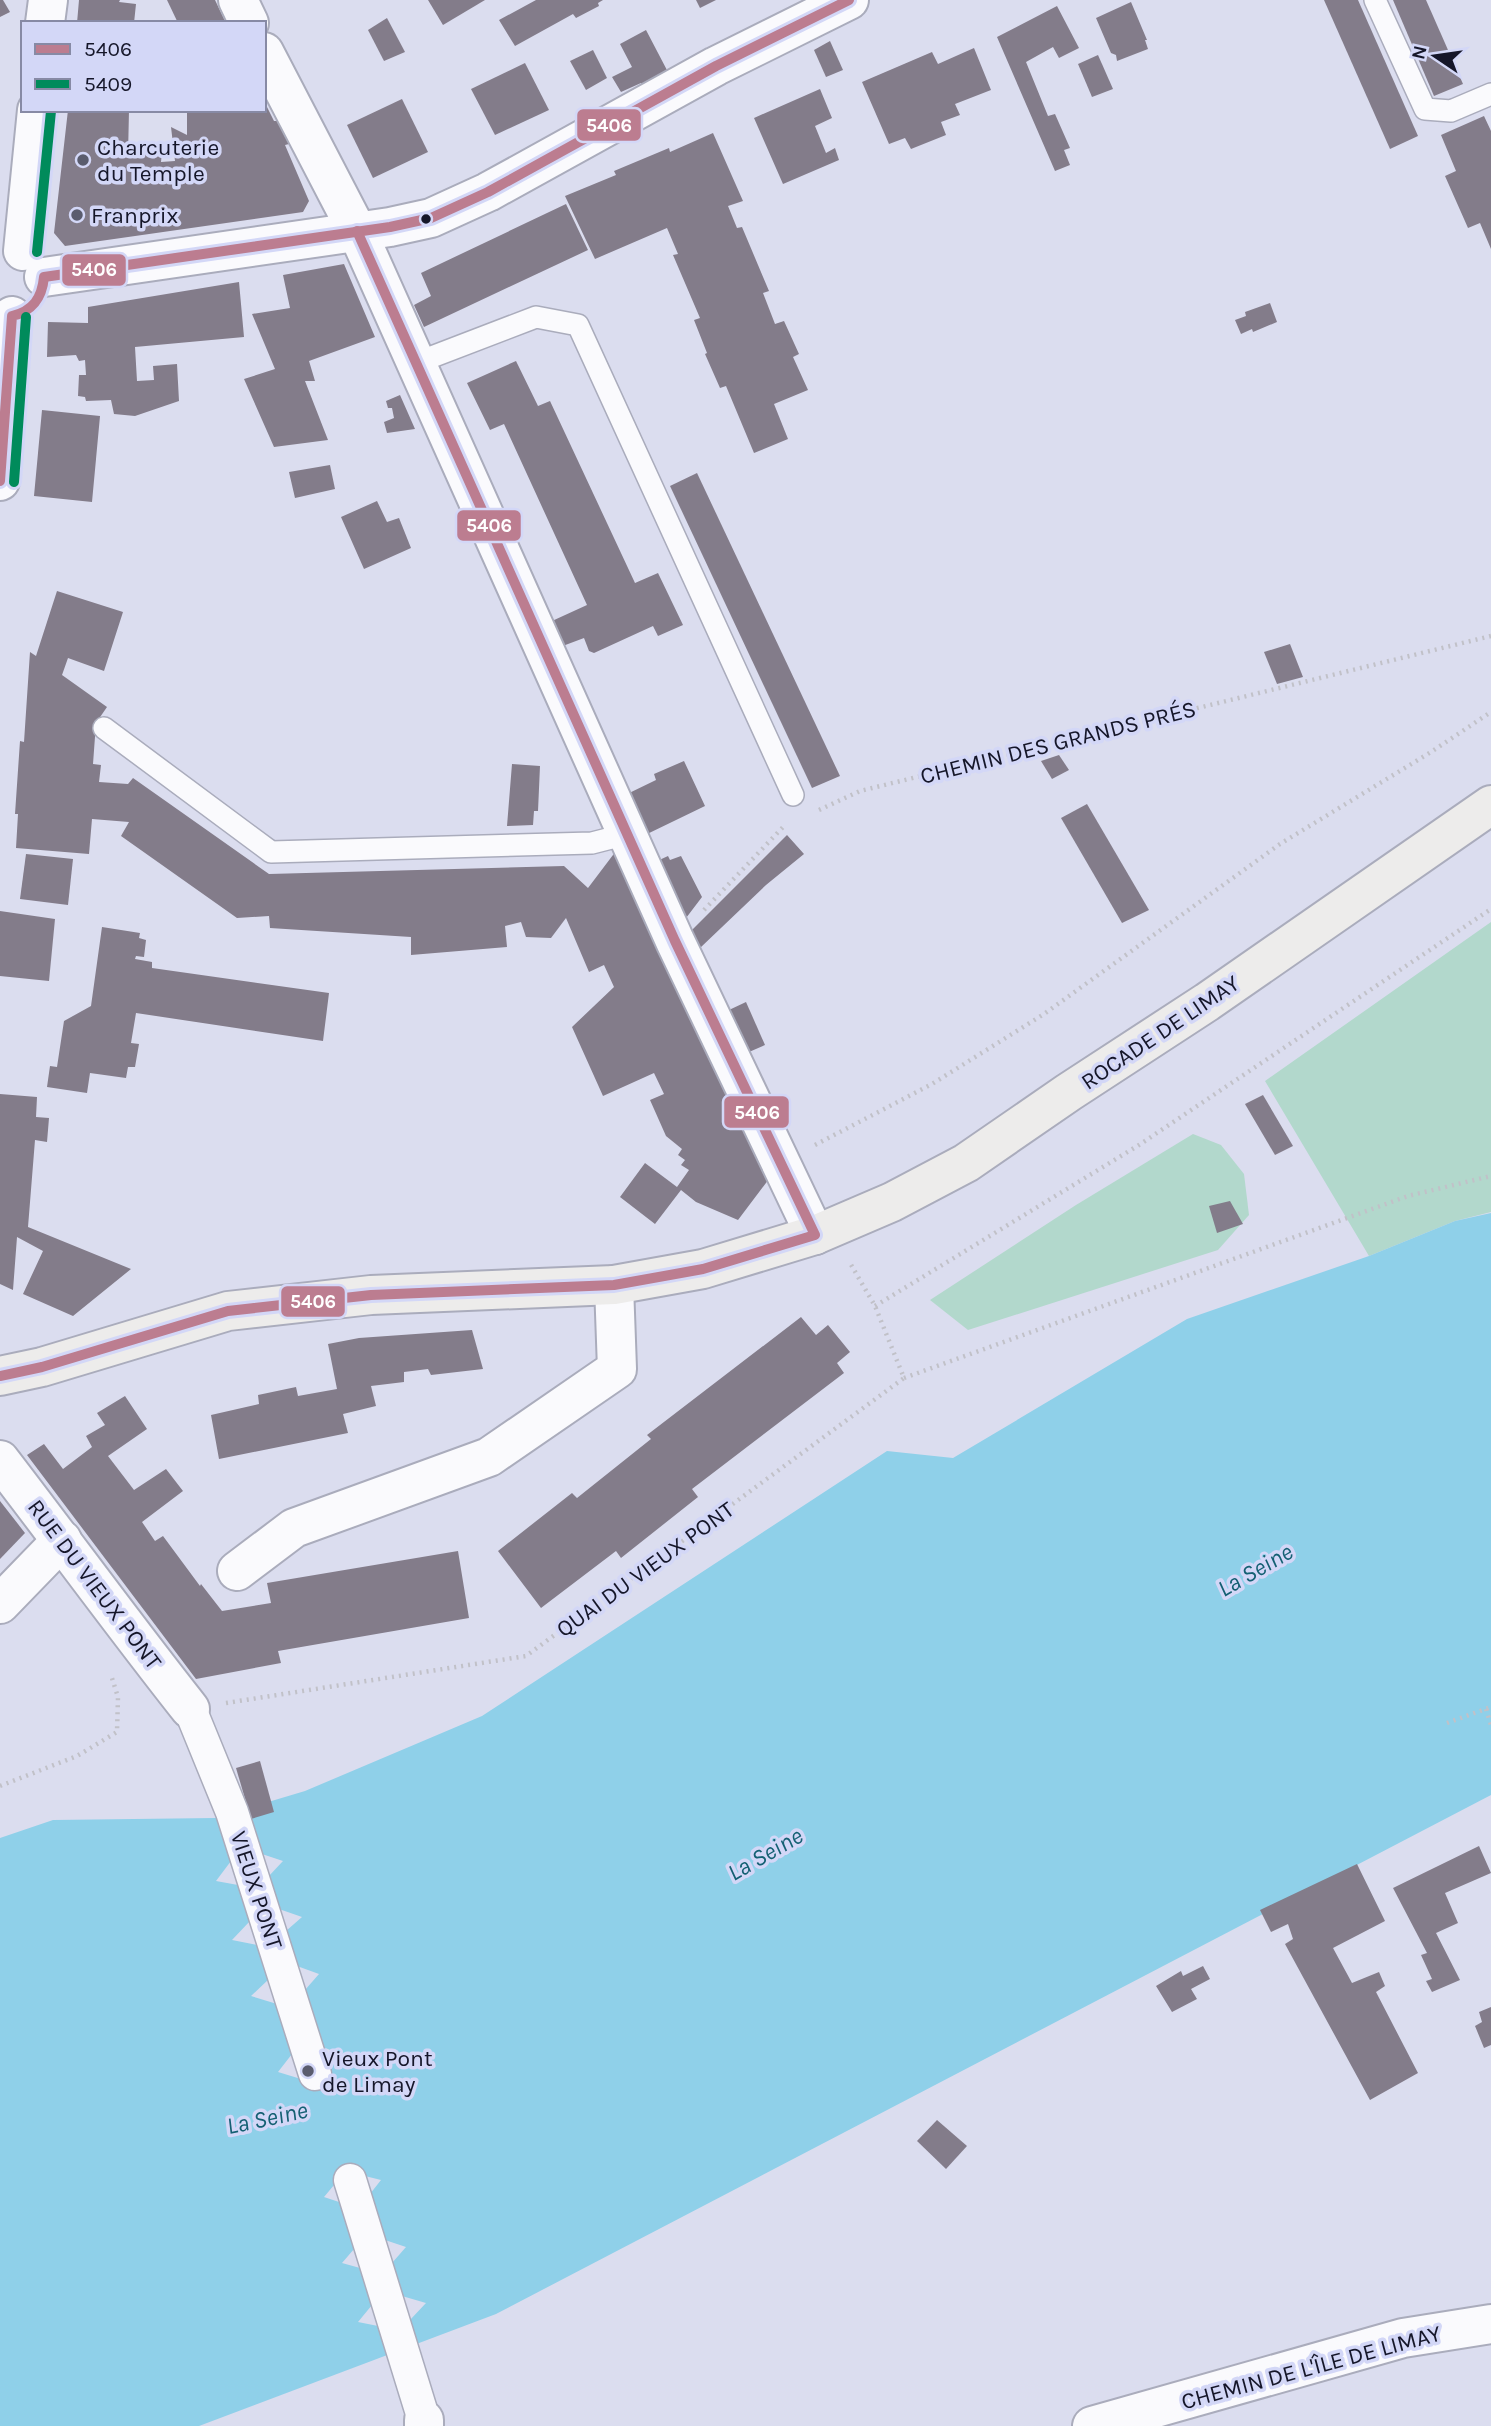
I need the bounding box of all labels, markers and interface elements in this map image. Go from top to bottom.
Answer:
legend [21,21,266,112]
north arrow [1400,21,1470,91]
text: 5406 [84,37,132,61]
text: N [1407,43,1432,62]
text: 5409 [84,72,132,96]
line badge: 5406 [576,108,642,142]
text: 5406 [586,115,632,137]
place label: Charcuterie du Temple [97,134,219,187]
marker: Charcuterie du Temple [75,152,91,168]
place label: Franprix [91,202,179,229]
marker: Franprix [69,207,85,223]
unlabelled marker [419,212,433,226]
line badge: 5406 [61,253,127,287]
text: 5406 [71,259,117,281]
line badge: 5406 [456,509,522,542]
text: 5406 [466,515,512,537]
street label: CHEMIN DES GRANDS PRÉS [918,695,1199,790]
street label: ROCADE DE LIMAY [1076,969,1245,1095]
line badge: 5406 [723,1095,790,1129]
text: 5406 [734,1102,780,1124]
line badge: 5406 [280,1285,346,1318]
text: 5406 [290,1291,336,1313]
street label: RUE DU VIEUX PONT [22,1494,168,1675]
street label: QUAI DU VIEUX PONT [551,1496,740,1643]
water label: La Seine [1212,1537,1298,1603]
water label: La Seine [722,1821,808,1887]
street label: VIEUX PONT [225,1828,288,1953]
place label: Vieux Pont de Limay [322,2045,433,2098]
marker: Vieux Pont de Limay [300,2063,316,2079]
water label: La Seine [224,2096,310,2140]
street label: CHEMIN DE L'ÎLE DE LIMAY [1178,2320,1444,2415]

